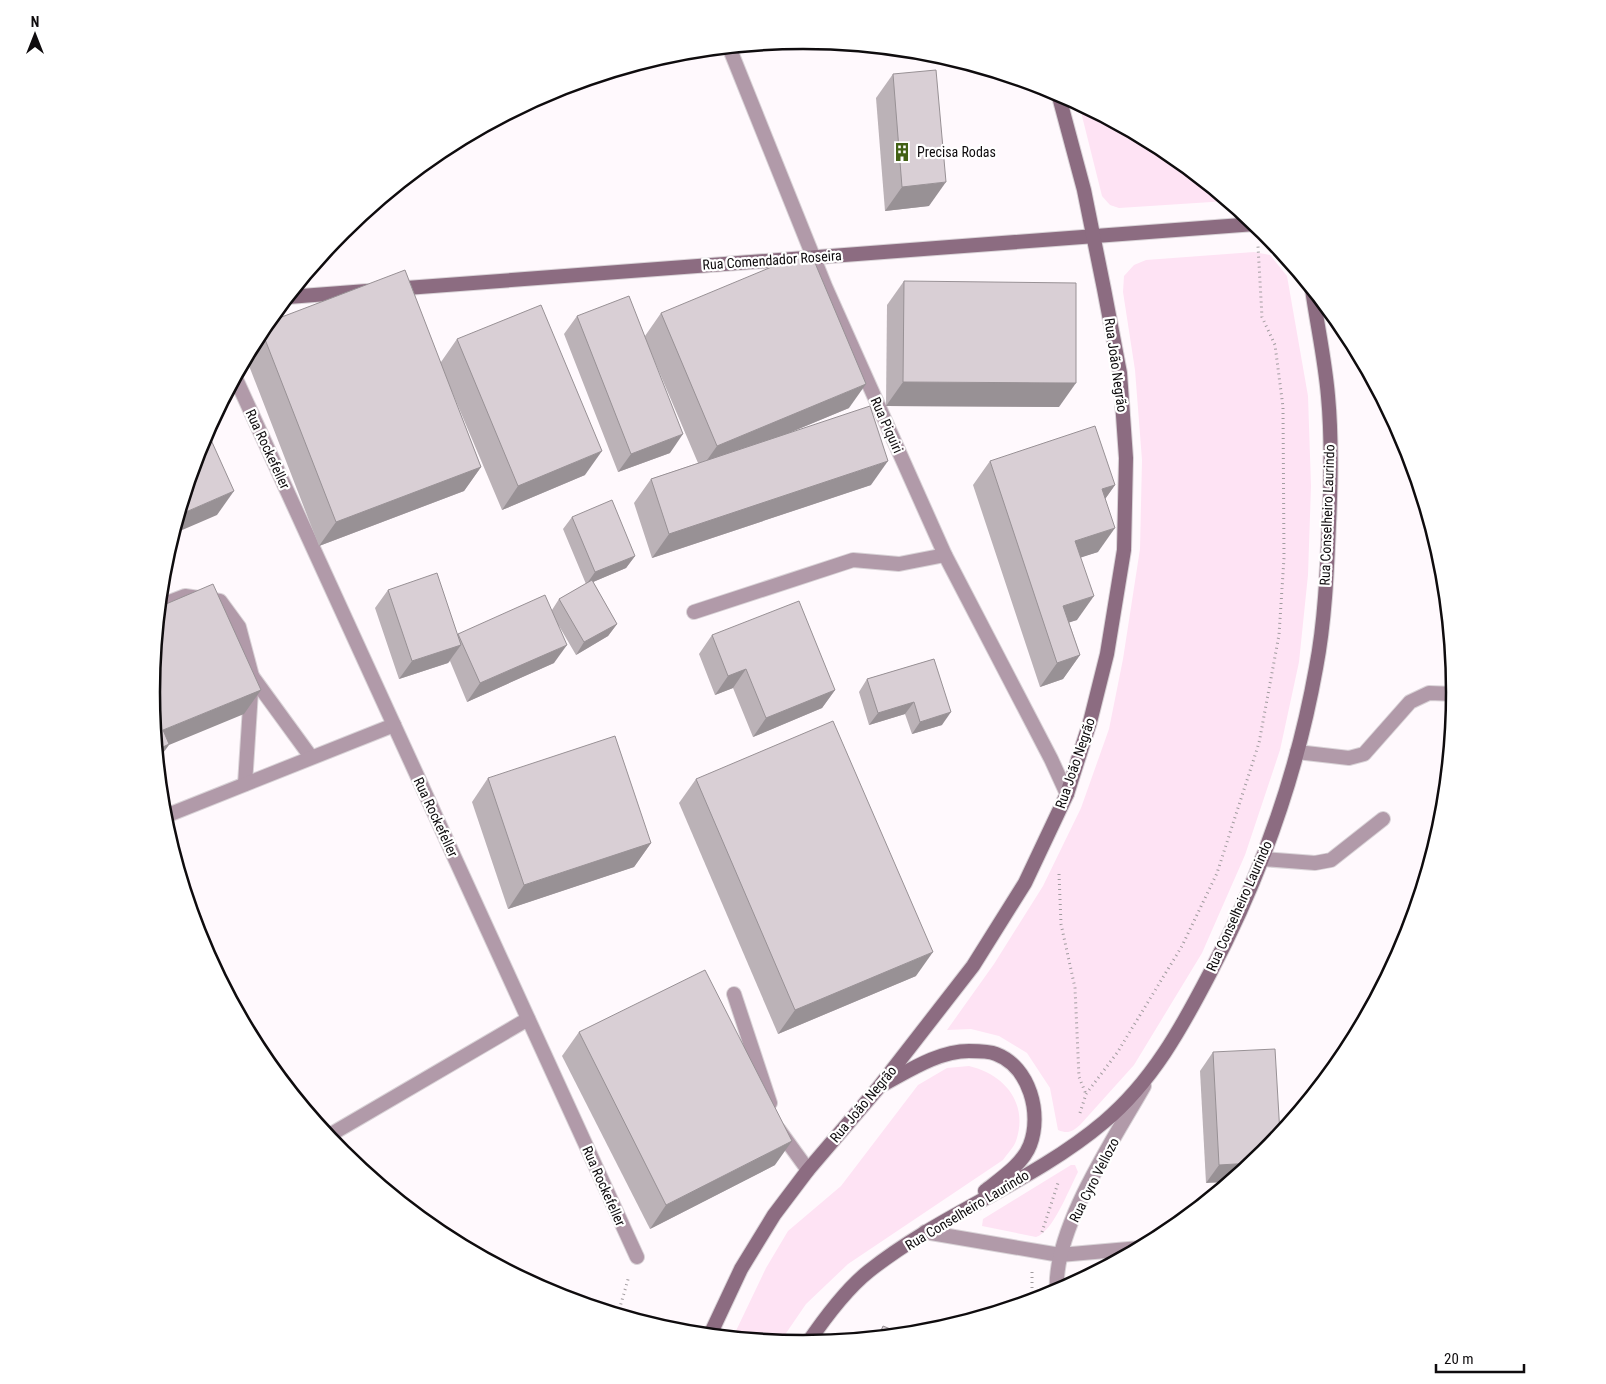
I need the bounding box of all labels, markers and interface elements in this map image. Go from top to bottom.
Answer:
north arrow [10,10,60,60]
text: N [31,14,39,30]
building icon: Precisa Rodas [891,141,913,163]
place label: Precisa Rodas [917,144,996,160]
street label: Rua Comendador Roseira [702,247,842,273]
street label: Rua João Negrão [1101,317,1131,413]
street label: Rua Piquiri [868,395,906,455]
street label: Rua Rockefeller [243,407,293,491]
street label: Rua Conselheiro Laurindo [1317,444,1337,586]
street label: Rua João Negrão [1052,716,1098,810]
street label: Rua Rockefeller [411,775,461,859]
street label: Rua Conselheiro Laurindo [1203,838,1275,974]
street label: Rua João Negrão [826,1063,900,1145]
street label: Rua Cyro Vellozo [1066,1135,1122,1225]
street label: Rua Rockefeller [579,1144,629,1228]
street label: Rua Conselheiro Laurindo [902,1167,1032,1253]
scale bar [1436,1342,1524,1374]
text: 20 m [1444,1350,1474,1368]

